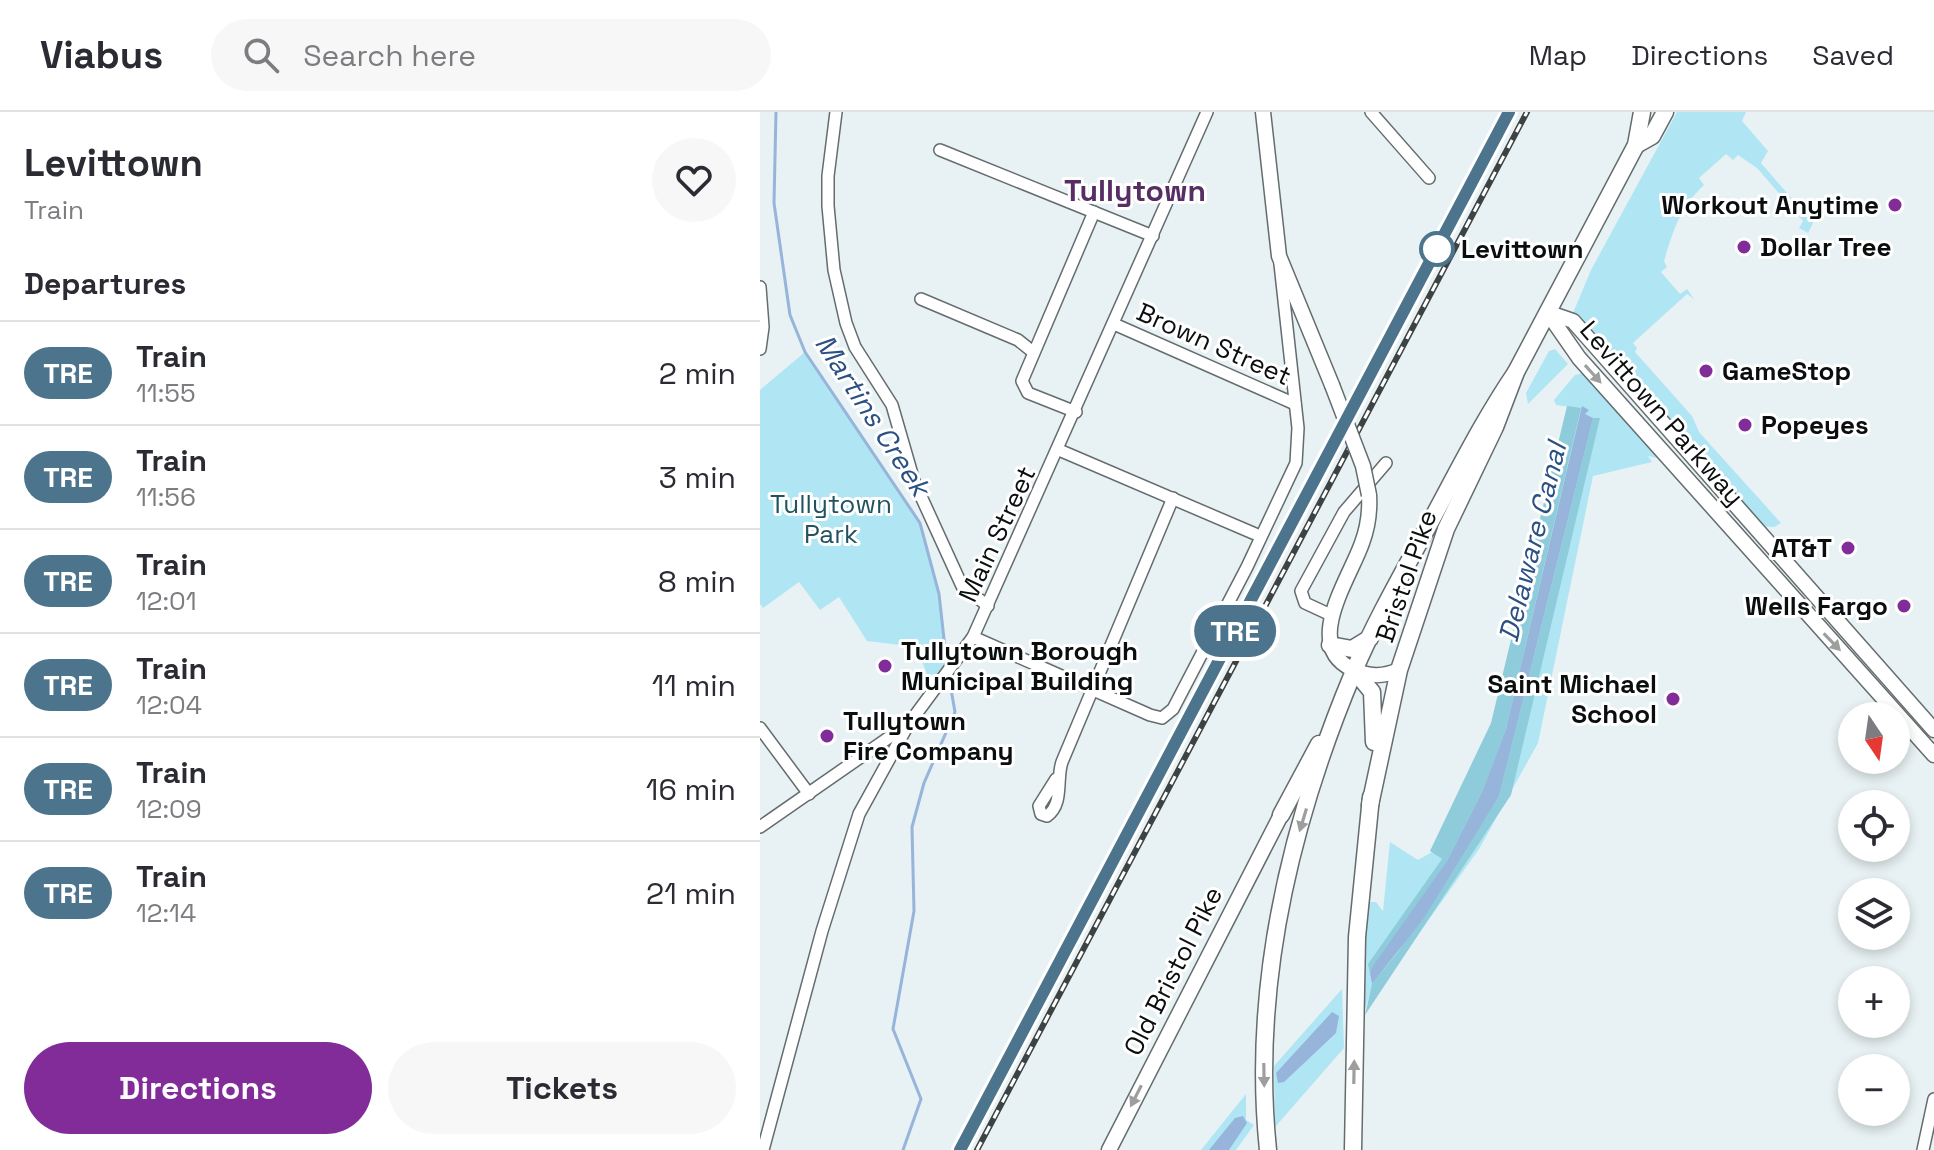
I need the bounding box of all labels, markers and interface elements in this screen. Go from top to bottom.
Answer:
search box [211,19,771,91]
text: Viabus [40,31,163,79]
icon: search [239,33,283,77]
text: Search here [303,36,476,75]
text: Map [1529,37,1587,73]
text: Directions [1631,37,1768,73]
text: Saved [1812,37,1894,73]
button: heart [652,138,736,222]
text: Levittown [24,139,203,187]
district label: Tullytown [1064,171,1206,210]
place label: Workout Anytime [1661,188,1879,222]
text: Train [24,193,84,227]
marker: Workout Anytime [1886,196,1904,214]
place label: Dollar Tree [1760,230,1892,264]
marker: Levittown [1420,232,1454,266]
place label: Levittown [1461,232,1584,266]
marker: Dollar Tree [1735,238,1753,256]
text: Departures [24,264,186,303]
street label: Brown Street [1132,295,1296,393]
street label: Levittown Parkway [1572,313,1752,513]
water label: Martins Creek [807,327,940,505]
text: Train [136,337,207,376]
text: 2 min [659,354,736,393]
place label: GameStop [1722,354,1851,388]
text: TRE [43,355,93,391]
marker: GameStop [1697,362,1715,380]
one-way arrow [1584,365,1602,384]
text: 11:55 [136,376,195,410]
place label: Popeyes [1761,408,1869,442]
marker: Popeyes [1736,416,1754,434]
water label: Delaware Canal [1490,436,1575,645]
text: Train [136,441,207,480]
text: 3 min [659,458,736,497]
text: TRE [43,459,93,495]
street label: Main Street [951,461,1043,607]
text: 11:56 [136,480,196,514]
park label: Tullytown Park [770,487,892,551]
street label: Bristol Pike [1367,505,1445,647]
place label: AT&T [1771,531,1832,565]
marker: AT&T [1839,539,1857,557]
text: Train [136,545,207,584]
text: 8 min [658,562,736,601]
text: TRE [43,563,93,599]
text: 12:01 [136,584,197,618]
place label: Wells Fargo [1745,589,1888,623]
marker: Wells Fargo [1895,597,1913,615]
line badge: TRE [1189,605,1281,657]
text: TRE [1210,613,1260,649]
one-way arrow [1823,632,1841,651]
place label: Tullytown Borough Municipal Building [901,634,1138,698]
text: Train [136,649,207,688]
marker: Tullytown Borough Municipal Building [876,657,894,675]
text: 11 min [652,666,736,705]
text: TRE [43,667,93,703]
place label: Saint Michael School [1487,667,1657,731]
text: 12:04 [136,688,202,722]
marker: Saint Michael School [1664,690,1682,708]
north arrow [1838,702,1910,774]
map controls [1838,702,1910,1126]
place label: Tullytown Fire Company [843,704,1014,768]
marker: Tullytown Fire Company [818,727,836,745]
text: Train [136,753,207,792]
text: 16 min [646,770,736,809]
text: TRE [43,771,93,807]
button: locate [1838,790,1910,862]
text: 12:09 [136,792,202,826]
one-way arrow [1296,808,1309,832]
text: Train [136,857,207,896]
text: 21 min [646,874,736,913]
text: TRE [43,875,93,911]
button: layers [1838,878,1910,950]
street label: Old Bristol Pike [1116,881,1230,1061]
text: 12:14 [136,896,196,930]
button: + [1838,966,1910,1038]
button: Directions [24,1042,372,1134]
button: Tickets [388,1042,736,1134]
button: − [1838,1054,1910,1126]
one-way arrow [1348,1059,1360,1084]
one-way arrow [1258,1063,1270,1088]
one-way arrow [1130,1084,1143,1107]

